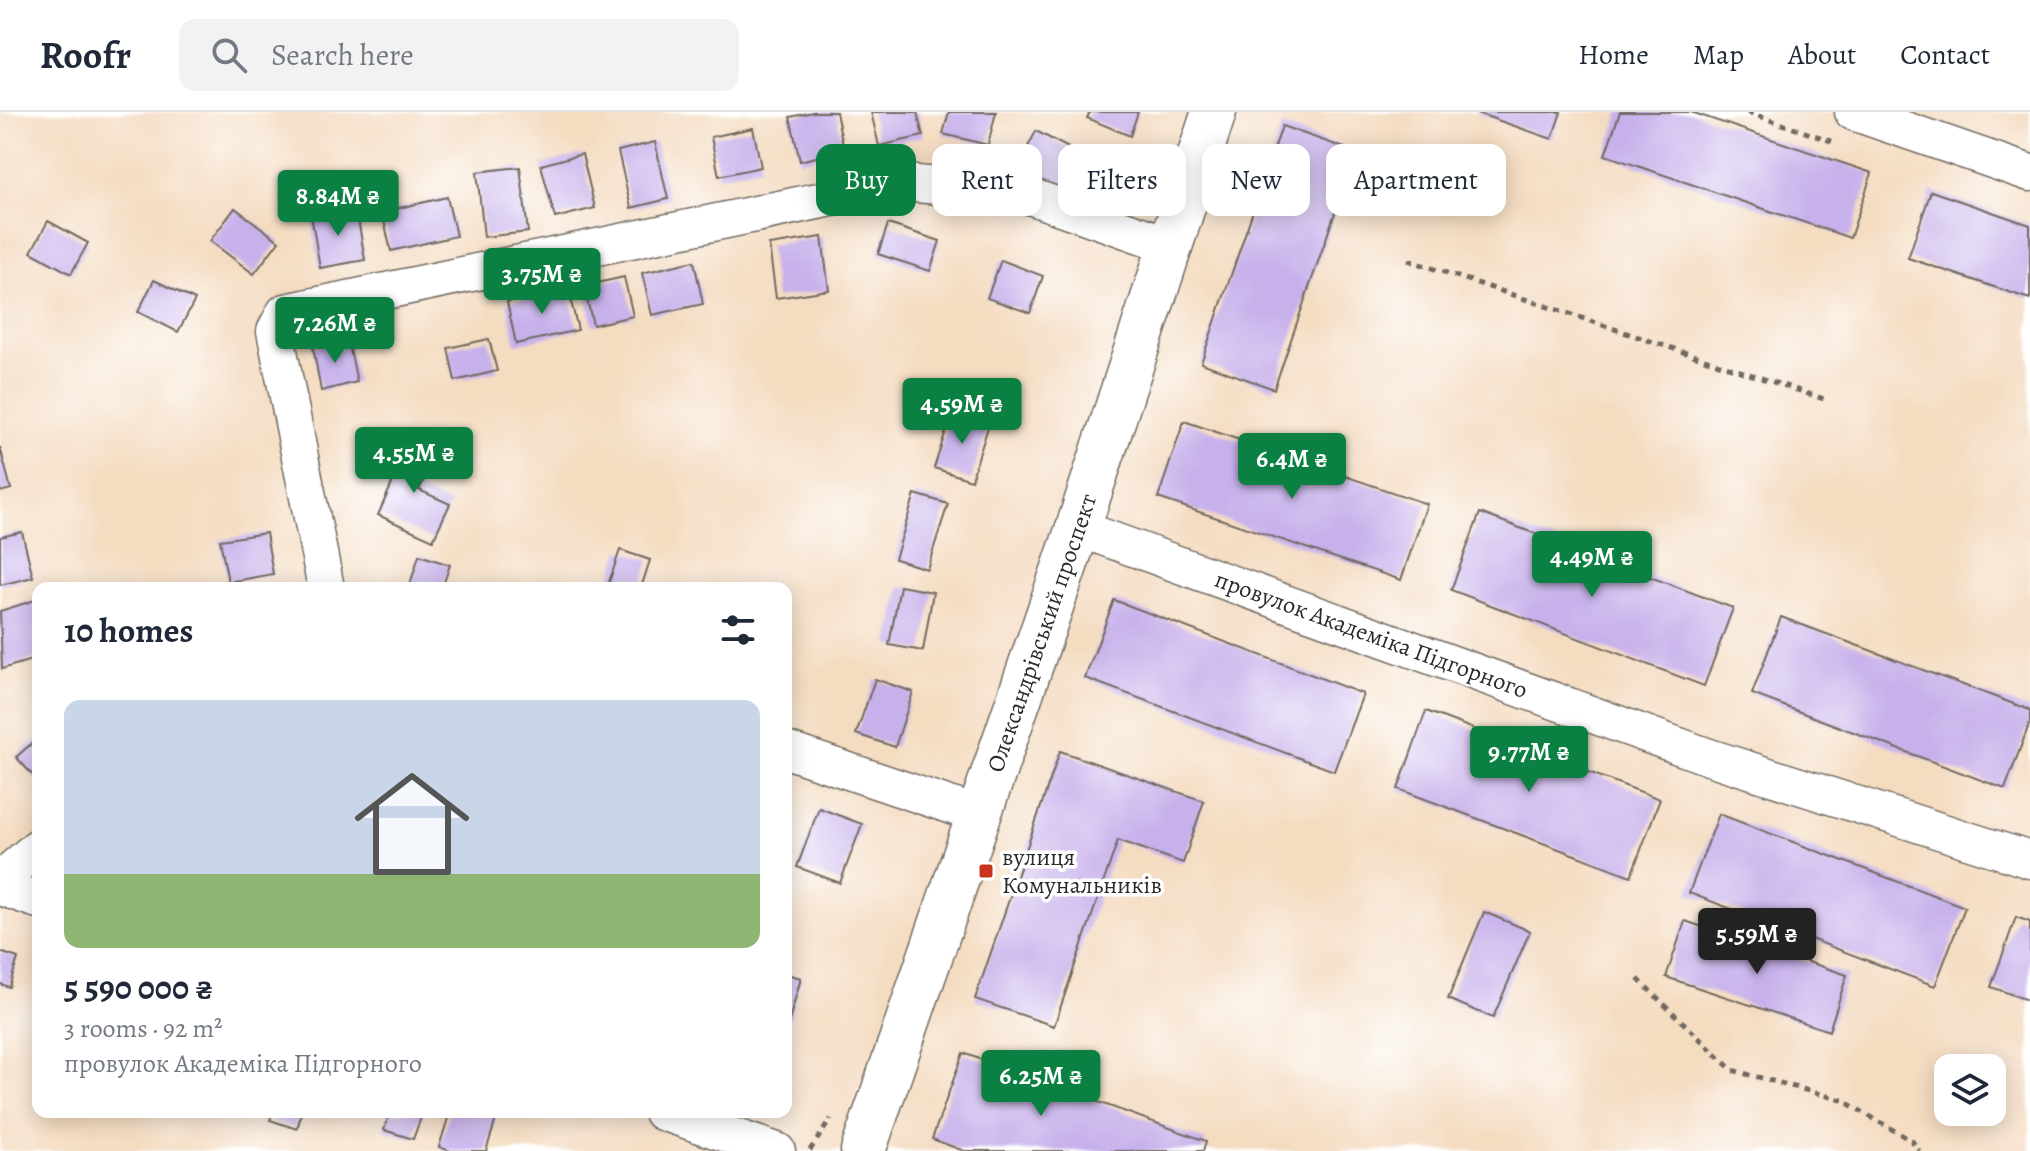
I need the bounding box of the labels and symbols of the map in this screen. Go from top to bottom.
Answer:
pin: 8.84M ₴ [264,170,412,238]
pin: 3.75M ₴ [468,248,616,316]
pin: 7.26M ₴ [261,297,409,365]
pin: 4.59M ₴ [888,378,1036,446]
pin: 4.55M ₴ [340,427,488,495]
pin: 6.4M ₴ [1227,433,1357,501]
street label: Олександрівський проспект [979,489,1104,776]
pin: 4.49M ₴ [1518,531,1666,599]
street label: провулок Академіка Підгорного [1210,563,1532,706]
pin: 9.77M ₴ [1455,726,1603,794]
place label: вулиця Комунальників [1002,841,1162,901]
marker: вулиця Комунальників [977,862,995,880]
pin: 5.59M ₴ [1683,908,1831,976]
pin: 6.25M ₴ [967,1050,1115,1118]

